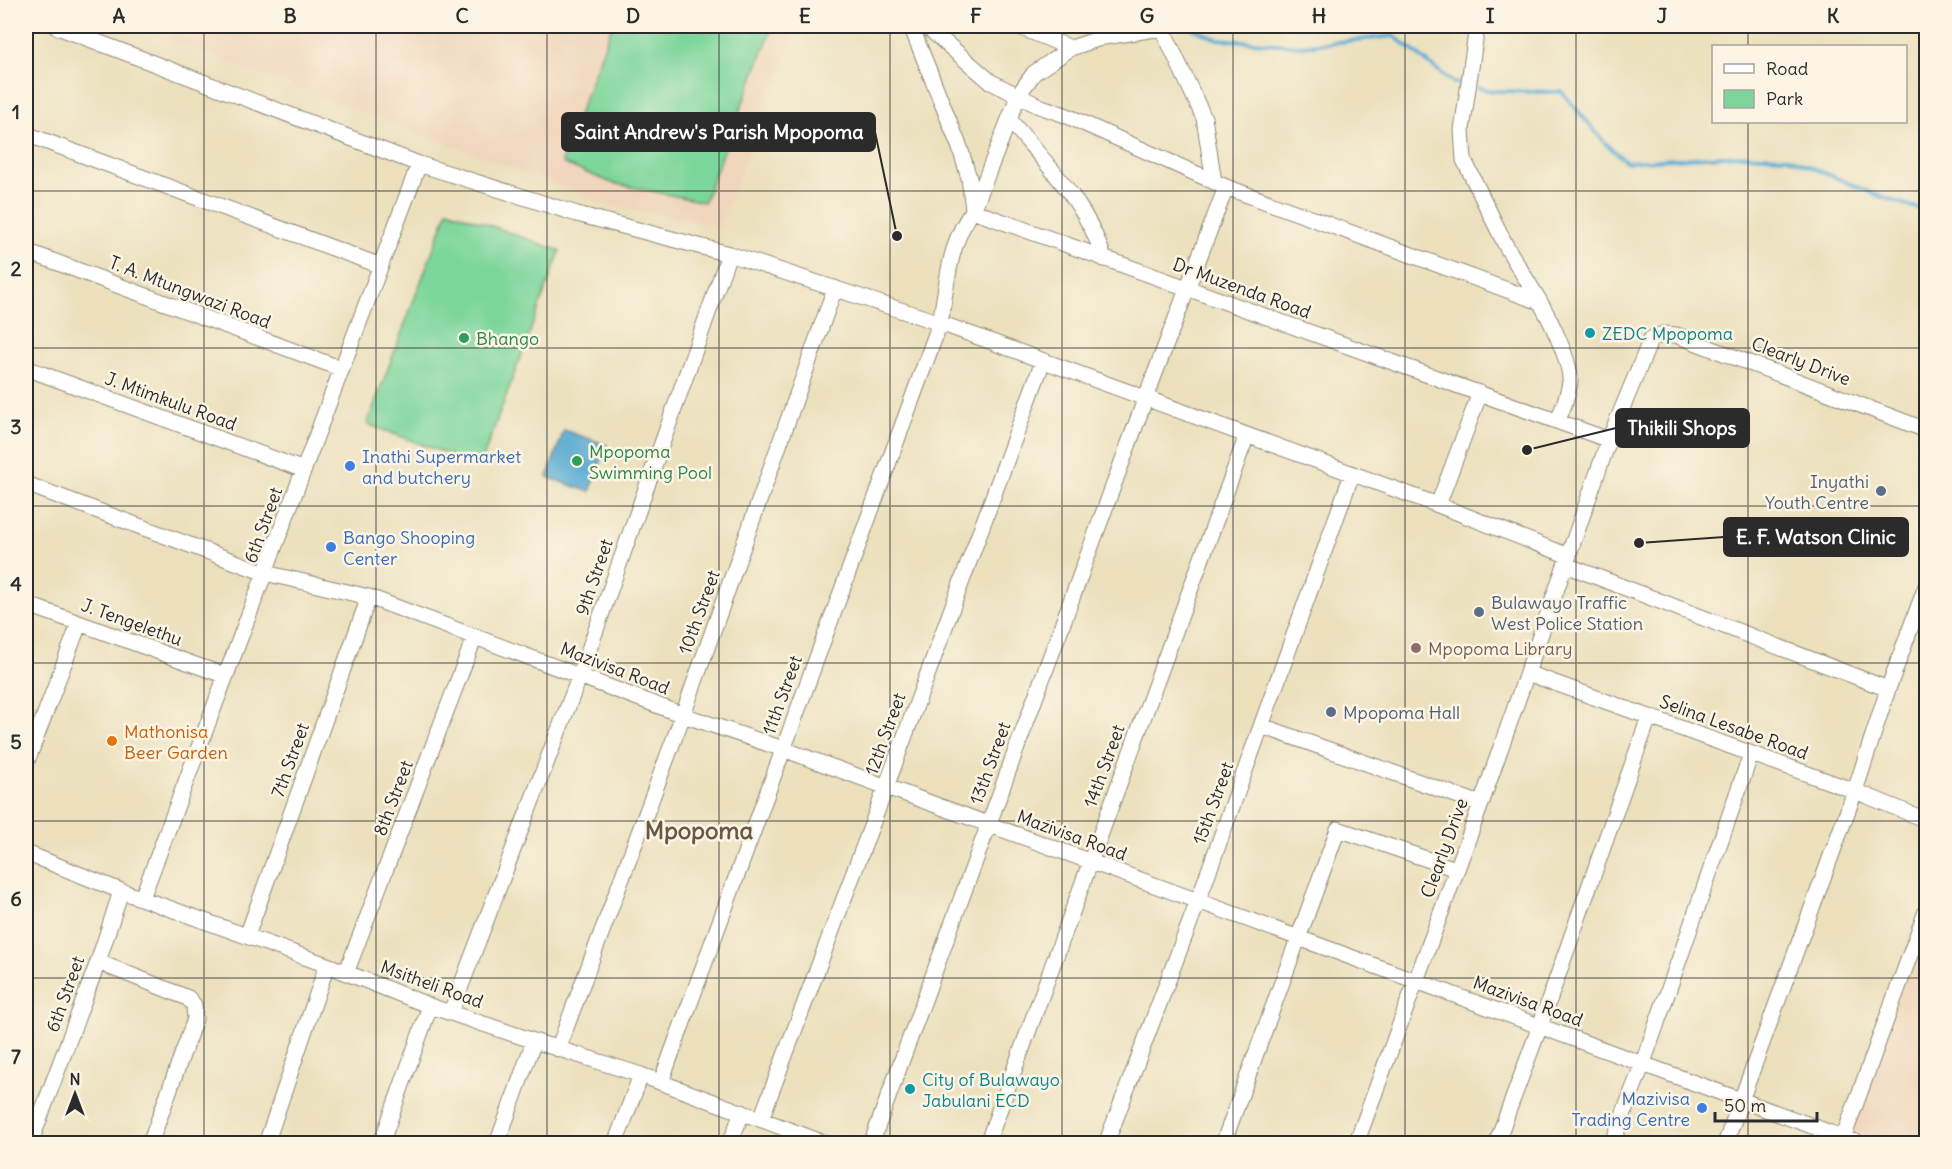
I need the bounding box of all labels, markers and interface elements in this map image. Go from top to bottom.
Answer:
text: A [113,3,126,28]
text: B [283,3,297,28]
text: C [455,3,469,28]
text: D [626,3,640,28]
text: E [799,3,811,28]
text: F [970,3,982,28]
text: G [1140,3,1154,28]
text: H [1312,3,1326,28]
text: I [1486,3,1495,28]
text: J [1657,3,1668,28]
text: K [1827,3,1840,28]
legend [1712,45,1907,123]
text: Road [1766,57,1809,80]
text: Park [1766,87,1803,110]
text: 1 [12,99,20,124]
callout: Saint Andrew's Parish Mpopoma [562,113,875,151]
text: Saint Andrew's Parish Mpopoma [574,119,864,144]
street label: T. A. Mtungwazi Road [106,251,275,334]
street label: Dr Muzenda Road [1170,252,1315,324]
text: 2 [11,256,22,281]
place label: ZEDC Mpopoma [1602,322,1733,345]
marker: ZEDC Mpopoma [1583,326,1597,340]
place label: Bhango [476,327,539,350]
marker: Bhango [457,331,471,345]
street label: Clearly Drive [1748,332,1854,390]
street label: J. Mtimkulu Road [102,367,240,436]
callout: Thikili Shops [1616,409,1749,447]
text: 3 [10,414,22,439]
text: Thikili Shops [1627,415,1737,440]
place label: Mpopoma Swimming Pool [589,440,712,484]
place label: Inathi Supermarket and butchery [362,445,521,489]
marker: Mpopoma Swimming Pool [570,454,584,468]
marker: Inathi Supermarket and butchery [343,459,357,473]
place label: Inyathi Youth Centre [1765,470,1869,514]
street label: 6th Street [239,484,287,566]
marker: Inyathi Youth Centre [1874,484,1888,498]
callout: E. F. Watson Clinic [1724,518,1908,556]
text: E. F. Watson Clinic [1736,524,1896,549]
place label: Bango Shooping Center [343,526,475,570]
street label: 9th Street [570,536,618,618]
marker: Bango Shooping Center [324,540,338,554]
street label: 10th Street [673,567,725,657]
text: 4 [10,571,22,596]
place label: Bulawayo Traffic West Police Station [1491,591,1643,635]
street label: J. Tengelethu [78,593,186,651]
marker: Bulawayo Traffic West Police Station [1472,605,1486,619]
street label: Mazivisa Road [557,637,673,700]
place label: Mpopoma Library [1428,637,1572,660]
marker: Mpopoma Library [1409,641,1423,655]
street label: 11th Street [757,652,807,738]
street label: Selina Lesabe Road [1657,689,1812,765]
street label: 12th Street [860,690,910,778]
place label: Mpopoma Hall [1343,701,1460,724]
marker: Mpopoma Hall [1324,705,1338,719]
street label: 13th Street [964,719,1016,807]
place label: Mathonisa Beer Garden [124,720,228,764]
street label: 7th Street [266,720,314,800]
street label: 14th Street [1078,722,1130,810]
text: 5 [10,729,22,754]
marker: Mathonisa Beer Garden [105,734,119,748]
street label: 8th Street [368,757,418,839]
street label: 15th Street [1187,759,1239,847]
street label: Clearly Drive [1415,795,1473,901]
street label: Mazivisa Road [1014,805,1130,866]
district label: Mpopoma [645,815,754,845]
text: 6 [10,886,22,911]
street label: 6th Street [41,953,89,1035]
street label: Msitheli Road [378,955,487,1013]
street label: Mazivisa Road [1470,971,1586,1032]
text: 7 [11,1044,21,1069]
north arrow [45,1064,105,1124]
place label: City of Bulawayo Jabulani ECD [922,1068,1060,1112]
text: N [69,1069,81,1089]
marker: City of Bulawayo Jabulani ECD [903,1082,917,1096]
scale bar [1715,1085,1817,1123]
place label: Mazivisa Trading Centre [1571,1087,1690,1131]
text: 50 m [1724,1094,1766,1117]
marker: Mazivisa Trading Centre [1695,1101,1709,1115]

